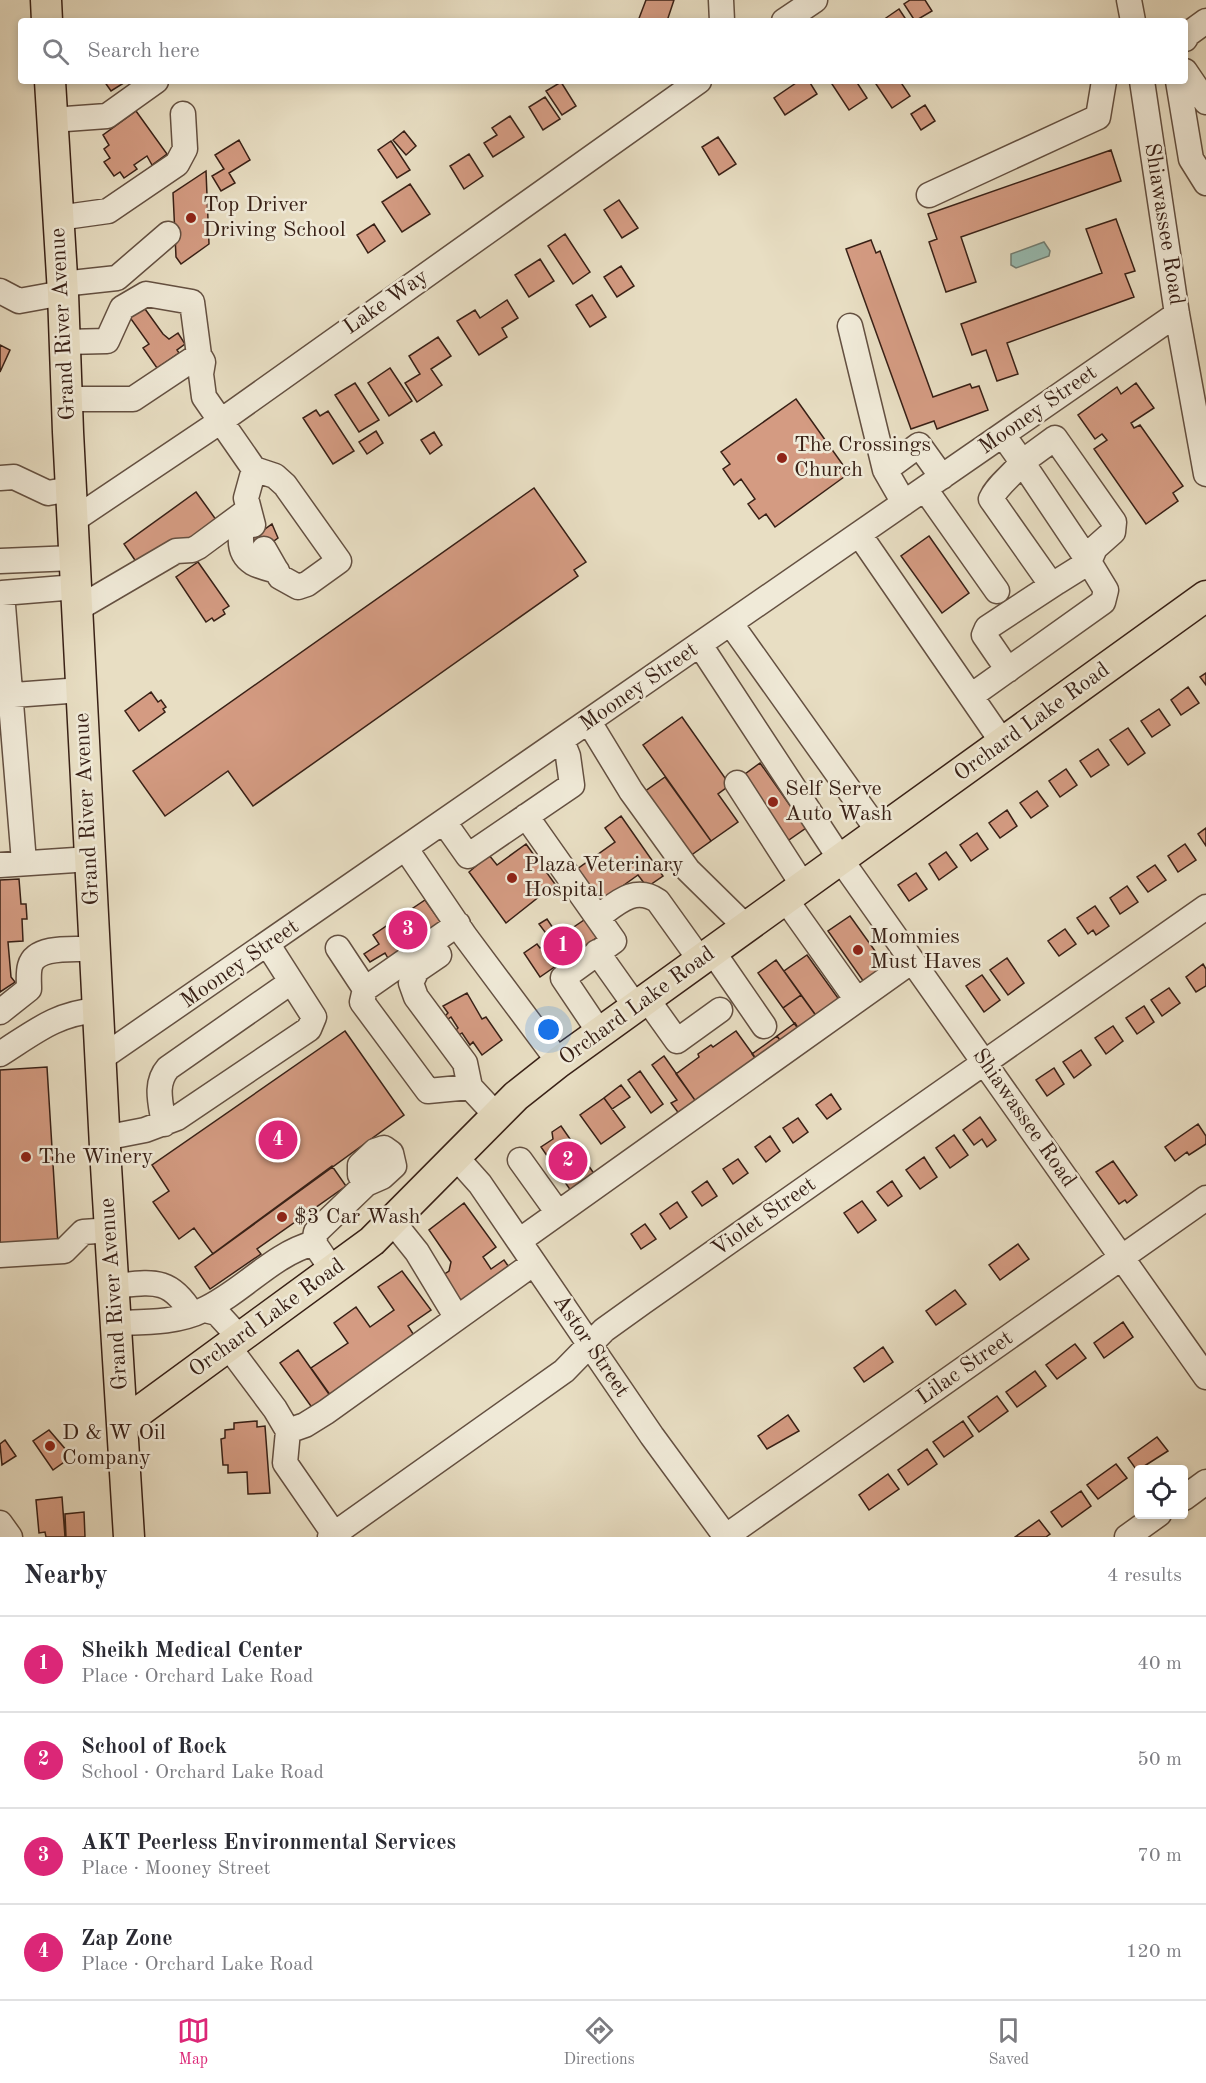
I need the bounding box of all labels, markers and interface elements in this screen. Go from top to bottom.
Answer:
search box [18,18,1188,84]
icon: search [39,35,72,68]
text: Search here [87,40,200,62]
street label: Shiawassee Road [1140,141,1188,307]
place label: Top Driver Driving School [203,194,346,241]
marker: Top Driver Driving School [184,211,198,225]
street label: Grand River Avenue [47,227,79,421]
street label: Lake Way [340,265,432,339]
street label: Mooney Street [975,361,1101,459]
place label: The Crossings Church [794,434,931,481]
marker: The Crossings Church [775,451,789,465]
street label: Mooney Street [576,638,702,736]
street label: Orchard Lake Road [950,658,1114,786]
street label: Grand River Avenue [71,712,103,906]
place label: Self Serve Auto Wash [785,778,892,825]
marker: Self Serve Auto Wash [766,795,780,809]
place label: Plaza Veterinary Hospital [524,854,684,901]
marker: Plaza Veterinary Hospital [505,871,519,885]
pin: 3 [388,908,428,952]
street label: Mooney Street [177,915,303,1013]
pin: 1 [544,924,582,968]
place label: Mommies Must Haves [870,926,981,973]
street label: Orchard Lake Road [555,942,719,1070]
marker: Mommies Must Haves [851,943,865,957]
your location [534,1015,563,1044]
street label: Shiawassee Road [968,1045,1080,1191]
pin: 4 [258,1118,298,1162]
pin: 2 [548,1138,588,1184]
place label: The Winery [38,1146,153,1168]
marker: The Winery [19,1150,33,1164]
street label: Violet Street [708,1173,820,1261]
street label: Grand River Avenue [96,1197,132,1391]
place label: $3 Car Wash [294,1206,421,1228]
marker: $3 Car Wash [275,1210,289,1224]
street label: Orchard Lake Road [185,1254,349,1382]
street label: Astor Street [549,1291,633,1401]
street label: Lilac Street [913,1327,1017,1409]
place label: D & W Oil Company [62,1422,166,1469]
marker: D & W Oil Company [43,1439,57,1453]
map controls [1134,1465,1188,1519]
button: locate [1134,1465,1188,1519]
text: Nearby [24,1563,108,1589]
text: 4 results [1107,1566,1182,1586]
text: Sheikh Medical Center [81,1640,302,1662]
text: 1 [38,1654,49,1674]
text: 40 m [1137,1654,1182,1674]
text: Place · Orchard Lake Road [81,1667,314,1687]
text: School of Rock [81,1736,227,1758]
text: 2 [38,1750,49,1770]
text: 50 m [1137,1750,1182,1770]
text: School · Orchard Lake Road [81,1763,324,1783]
text: AKT Peerless Environmental Services [81,1832,456,1854]
text: 3 [38,1846,49,1866]
text: 70 m [1137,1846,1182,1866]
text: Place · Mooney Street [81,1859,270,1879]
text: Zap Zone [81,1928,173,1950]
text: 4 [38,1942,49,1962]
text: 120 m [1126,1942,1182,1962]
text: Place · Orchard Lake Road [81,1955,314,1975]
tab: Map [177,2014,210,2070]
tab: Directions [564,2014,635,2070]
tab: Saved [988,2014,1029,2070]

